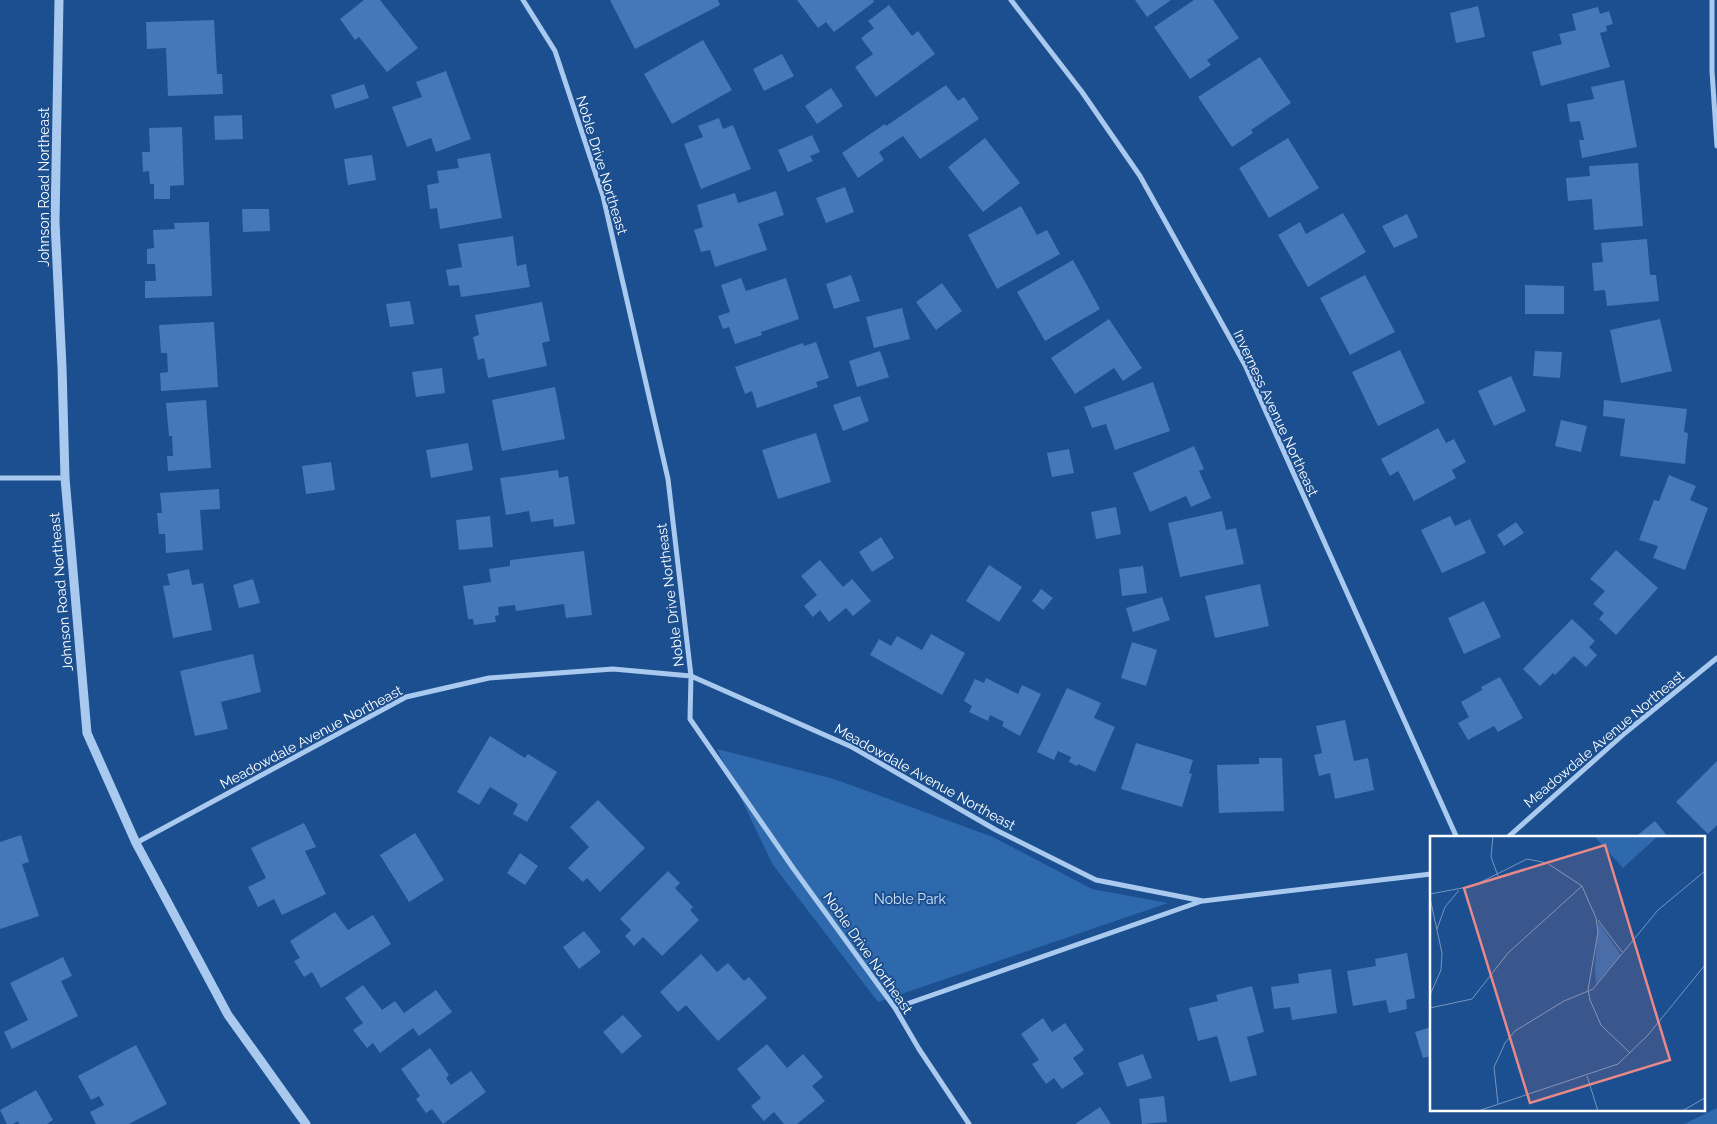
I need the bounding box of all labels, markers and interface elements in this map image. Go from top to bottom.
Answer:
street label: Noble Drive Northeast [573,94,631,237]
street label: Johnson Road Northeast [36,107,52,267]
street label: Inverness Avenue Northeast [1230,327,1322,499]
street label: Johnson Road Northeast [46,512,76,672]
street label: Noble Drive Northeast [653,522,687,668]
street label: Meadowdale Avenue Northeast [1521,667,1688,811]
street label: Meadowdale Avenue Northeast [217,682,405,792]
street label: Meadowdale Avenue Northeast [832,720,1018,834]
inset map [1430,836,1704,1112]
street label: Noble Drive Northeast [820,889,916,1017]
park label: Noble Park [874,891,946,907]

